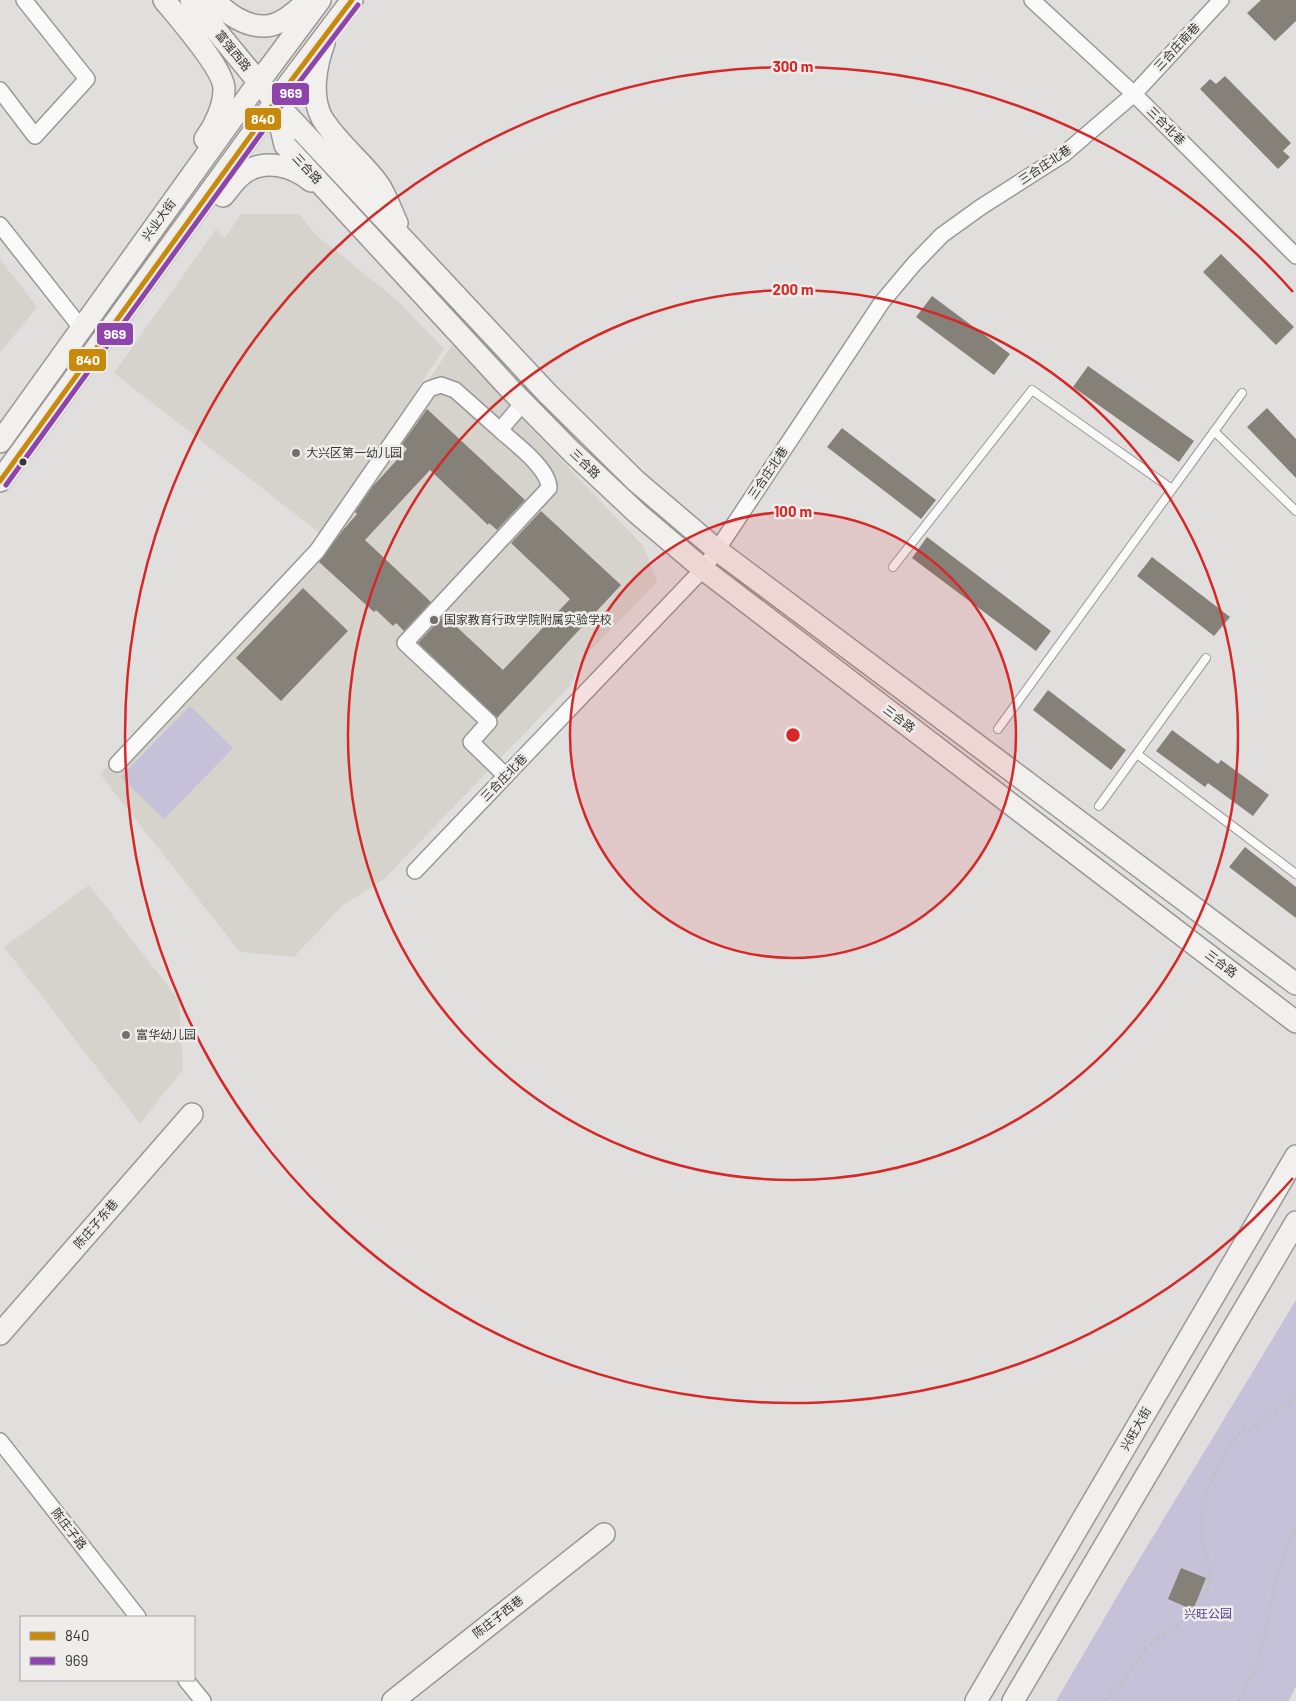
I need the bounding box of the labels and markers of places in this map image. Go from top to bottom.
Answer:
place label: 大兴区第一幼儿园 [306,445,402,459]
marker: 大兴区第一幼儿园 [290,447,302,459]
unlabelled marker [18,457,28,467]
place label: 国家教育行政学院附属实验学校 [444,612,612,626]
marker: 国家教育行政学院附属实验学校 [428,614,440,626]
centre of rings [784,726,802,744]
place label: 富华幼儿园 [136,1027,196,1041]
marker: 富华幼儿园 [120,1029,132,1041]

